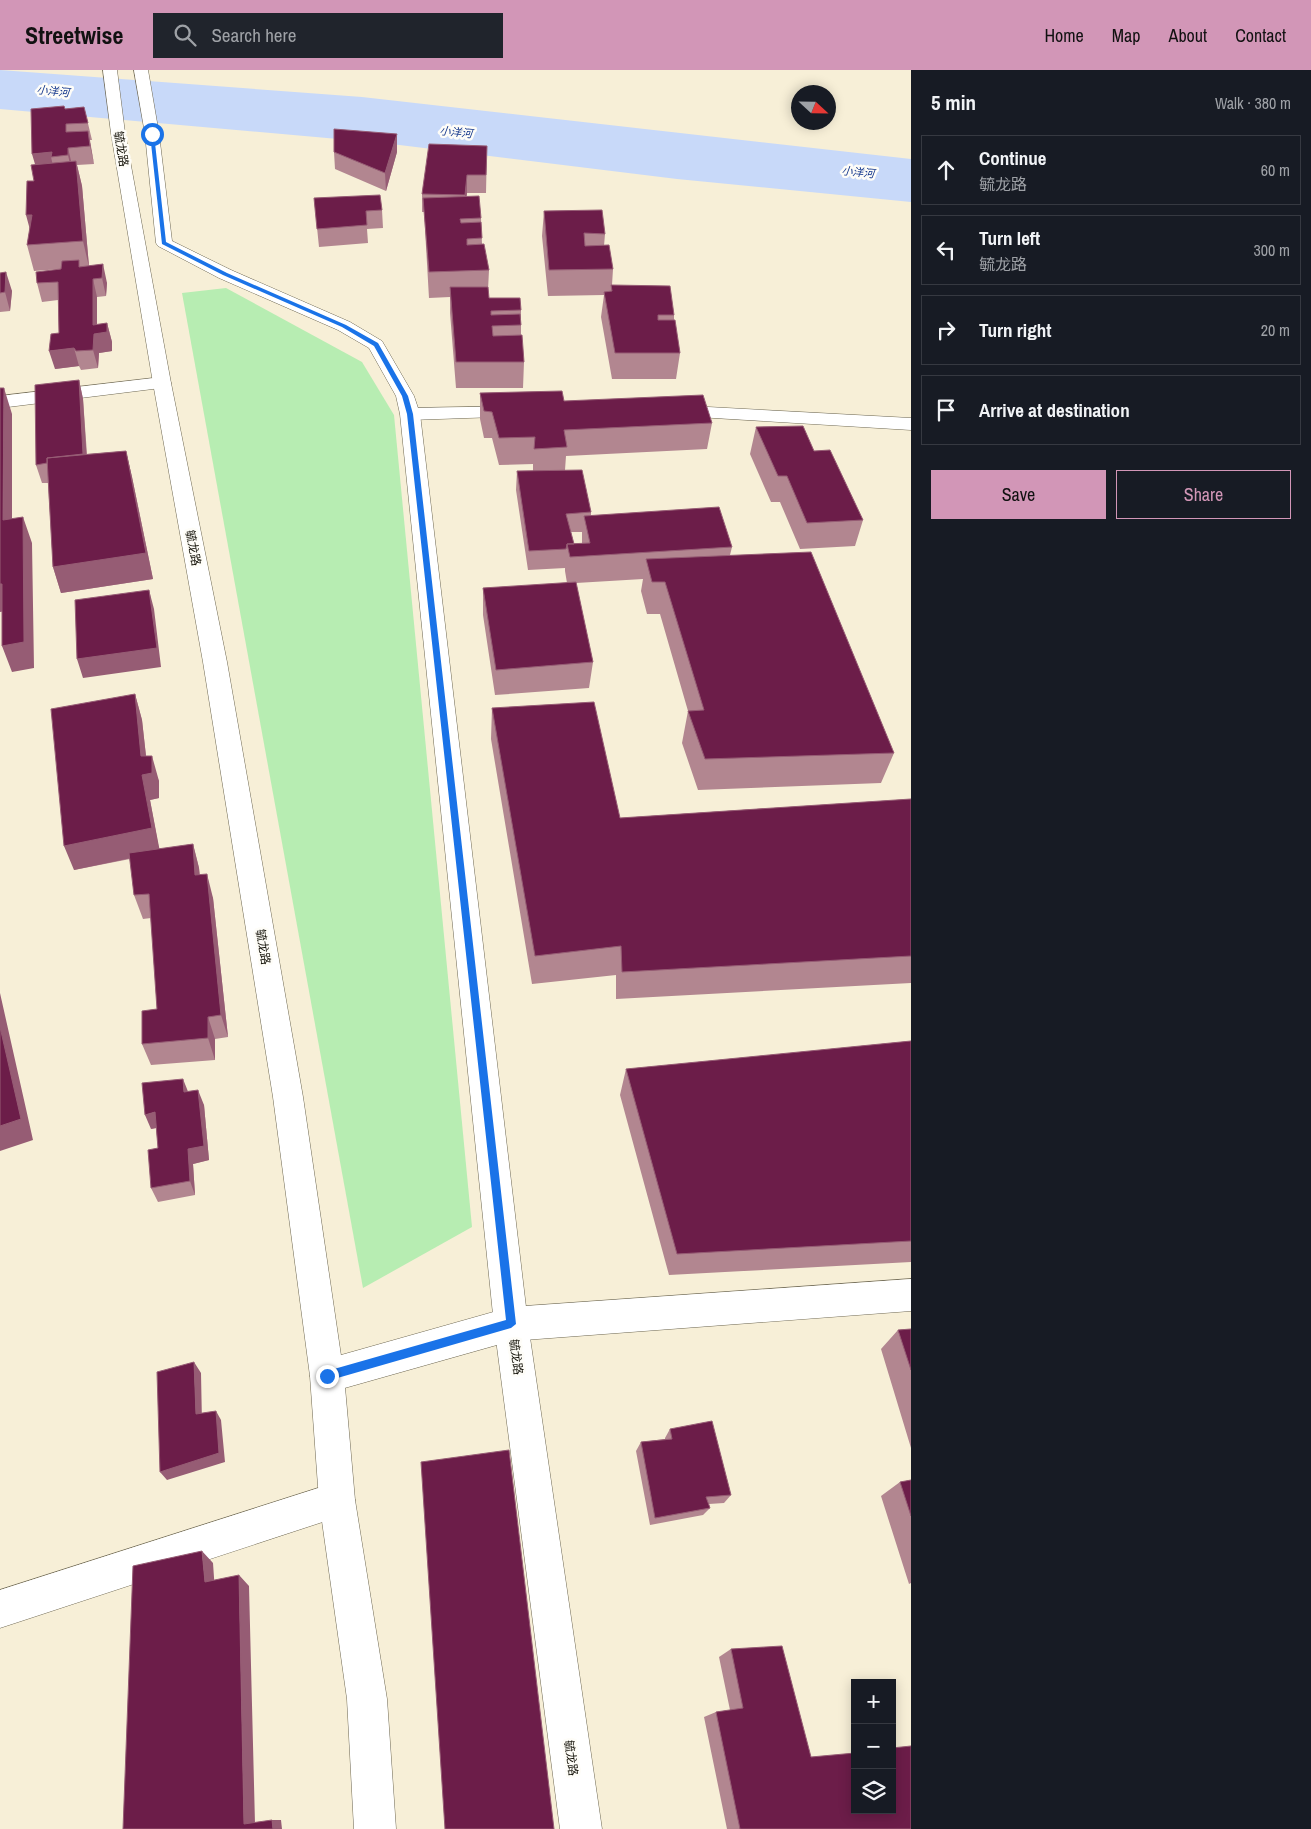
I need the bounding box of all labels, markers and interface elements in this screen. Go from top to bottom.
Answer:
search box [153,13,503,58]
text: Streetwise [25,19,123,51]
icon: search [171,21,199,49]
text: Search here [211,22,296,48]
text: Home [1044,23,1084,48]
text: Map [1112,23,1141,48]
text: About [1169,23,1207,48]
text: Contact [1235,23,1286,48]
water label: 小洋河 [36,82,72,100]
north arrow [791,85,836,130]
text: 5 min [931,88,976,117]
text: Walk · 380 m [1215,92,1291,114]
route start [141,123,164,146]
water label: 小洋河 [439,123,475,141]
street label: 毓龙路 [110,130,132,168]
text: Continue [979,145,1047,171]
icon: ahead [932,156,960,184]
text: 60 m [1261,159,1290,181]
water label: 小洋河 [841,163,877,181]
text: 毓龙路 [979,173,1027,195]
text: Turn left [979,225,1040,251]
icon: left [932,236,960,264]
text: 300 m [1254,239,1290,261]
text: 毓龙路 [979,253,1027,275]
icon: right [932,316,960,344]
text: Turn right [979,317,1051,343]
text: 20 m [1261,319,1290,341]
icon: arrive [932,396,960,424]
text: Arrive at destination [979,397,1130,423]
button: Save [931,470,1106,519]
button: Share [1116,470,1291,519]
street label: 毓龙路 [182,529,204,567]
street label: 毓龙路 [252,928,274,966]
street label: 毓龙路 [506,1338,526,1376]
route end [316,1365,339,1388]
map controls [851,1679,896,1814]
button: + [851,1679,896,1724]
button: − [851,1724,896,1769]
street label: 毓龙路 [561,1739,581,1777]
button: layers [851,1769,896,1814]

